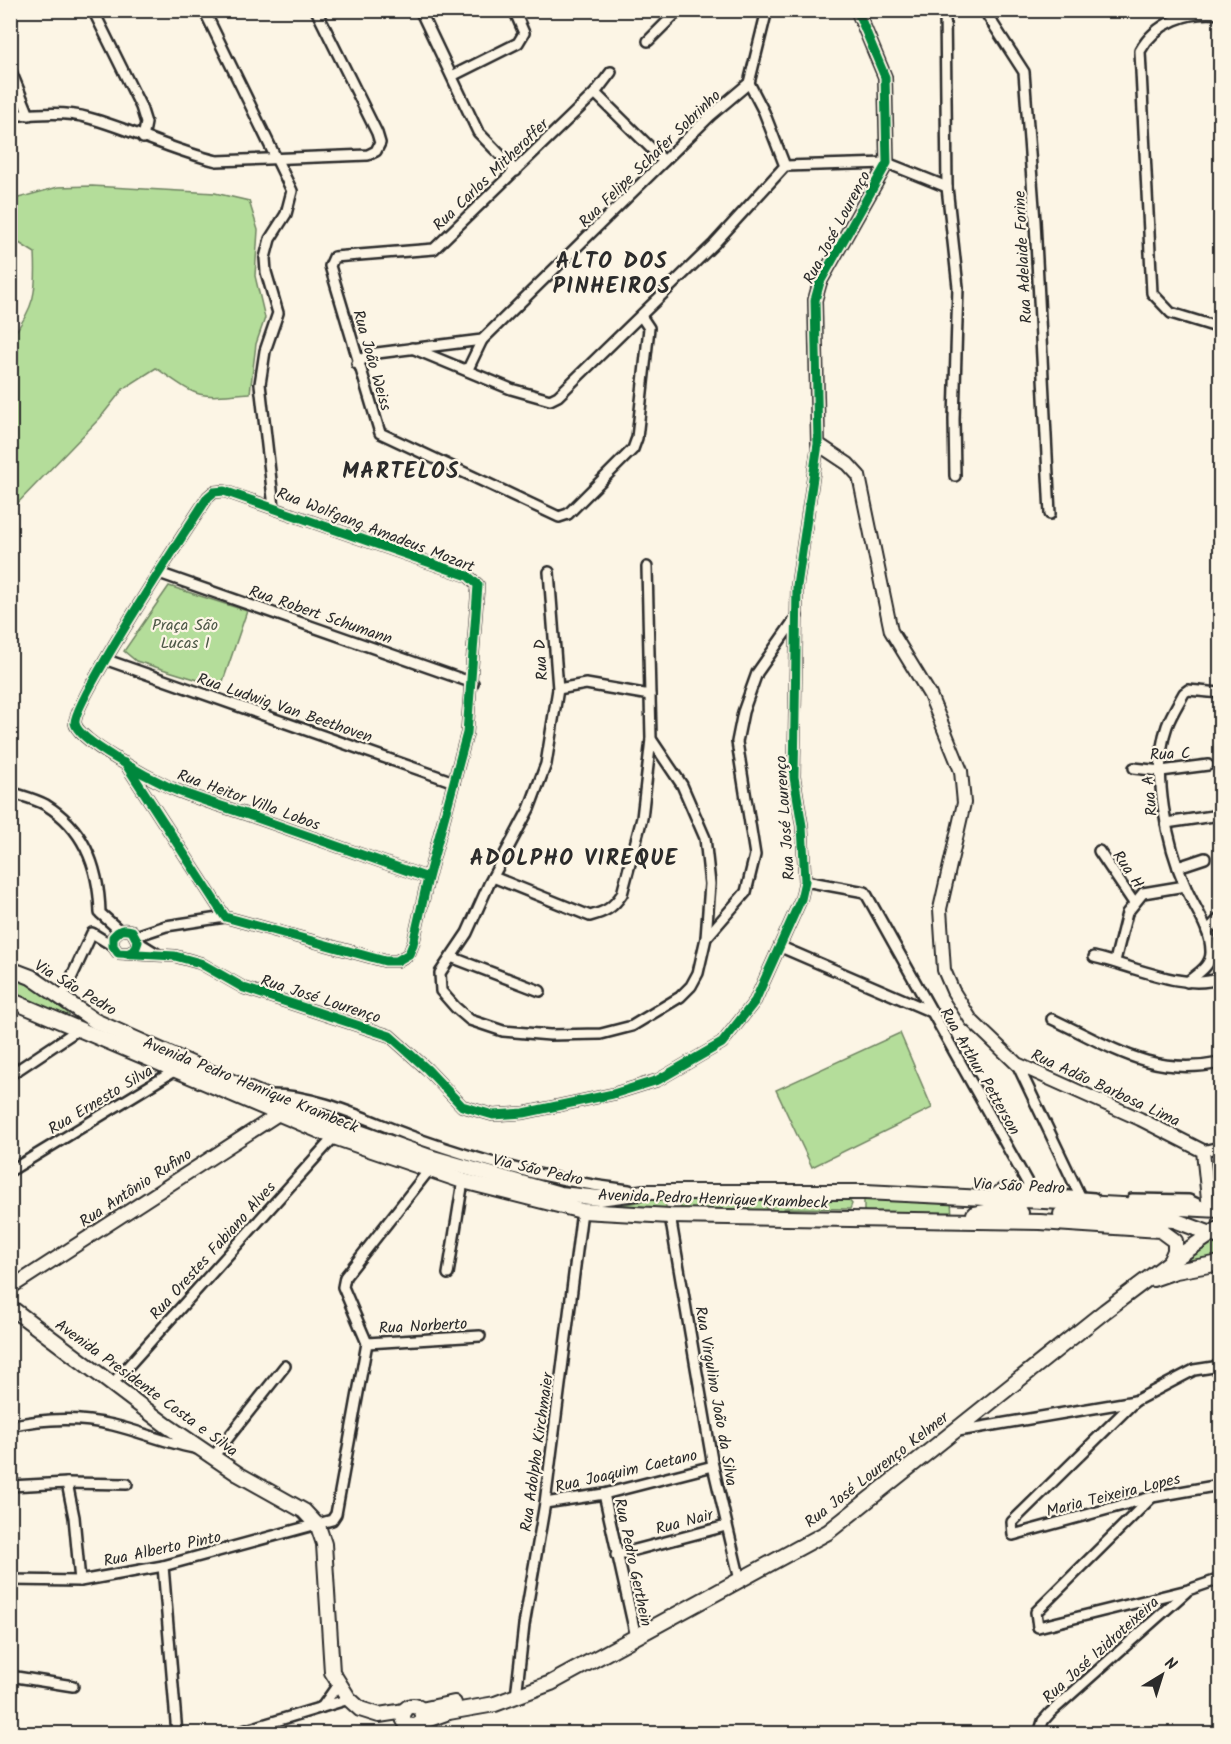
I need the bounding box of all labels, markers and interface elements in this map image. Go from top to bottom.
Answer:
street label: Rua Felipe Schafer Sobrinho [573,84,727,234]
street label: Rua Carlos Mitheroffer [427,112,556,237]
street label: Rua José Lourenço [797,167,878,289]
street label: Rua Adelaide Forine [1008,190,1039,324]
district label: ALTO DOS PINHEIROS [553,245,671,305]
street label: Rua João Weiss [345,307,398,414]
district label: MARTELOS [342,455,460,490]
street label: Rua Wolfgang Amadeus Mozart [273,481,479,580]
street label: Rua Robert Schumann [245,579,396,652]
park label: Praça São Lucas I [152,613,218,656]
street label: Rua D [528,638,555,681]
street label: Rua Ludwig Van Beethoven [193,667,376,750]
street label: Rua C [1149,741,1191,768]
street label: Rua José Lourenço [769,755,802,881]
street label: Rua Heitor Villa Lobos [174,763,324,838]
street label: Rua A [1136,774,1165,817]
district label: ADOLPHO VIREQUE [470,842,678,877]
street label: Rua H [1106,846,1150,894]
street label: Via São Pedro [29,954,121,1023]
street label: Rua José Lourenço [257,968,384,1031]
street label: Rua Arthur Petterson [933,1003,1026,1140]
street label: Avenida Pedro Henrique Krambeck [139,1031,362,1140]
street label: Rua Adão Barbosa Lima [1027,1043,1184,1134]
street label: Rua Ernesto Silva [44,1059,158,1142]
street label: Rua Antônio Rufino [75,1142,197,1234]
street label: Via São Pedro [490,1148,585,1193]
street label: Via São Pedro [972,1172,1066,1201]
street label: Rua Orestes Fabiano Alves [144,1176,282,1326]
street label: Avenida Pedro Henrique Krambeck [597,1183,829,1216]
street label: Rua Virgulino João da Silva [687,1304,744,1488]
street label: Rua Norberto [378,1312,468,1341]
street label: Avenida Presidente Costa e Silva [49,1313,243,1463]
street label: Rua Adolpho Kirchmaier [514,1369,561,1533]
street label: Rua José Lourenço Kelmer [799,1405,956,1535]
street label: Rua Joaquim Caetano [553,1443,700,1500]
street label: Maria Teixeira Lopes [1044,1467,1183,1524]
street label: Rua Pedro Gerthein [607,1496,658,1629]
street label: Rua Nair [653,1502,717,1542]
street label: Rua Alberto Pinto [101,1525,224,1574]
street label: Rua José Izidroteixeira [1037,1591,1165,1710]
north arrow [1132,1645,1192,1705]
text: N [1159,1651,1182,1677]

